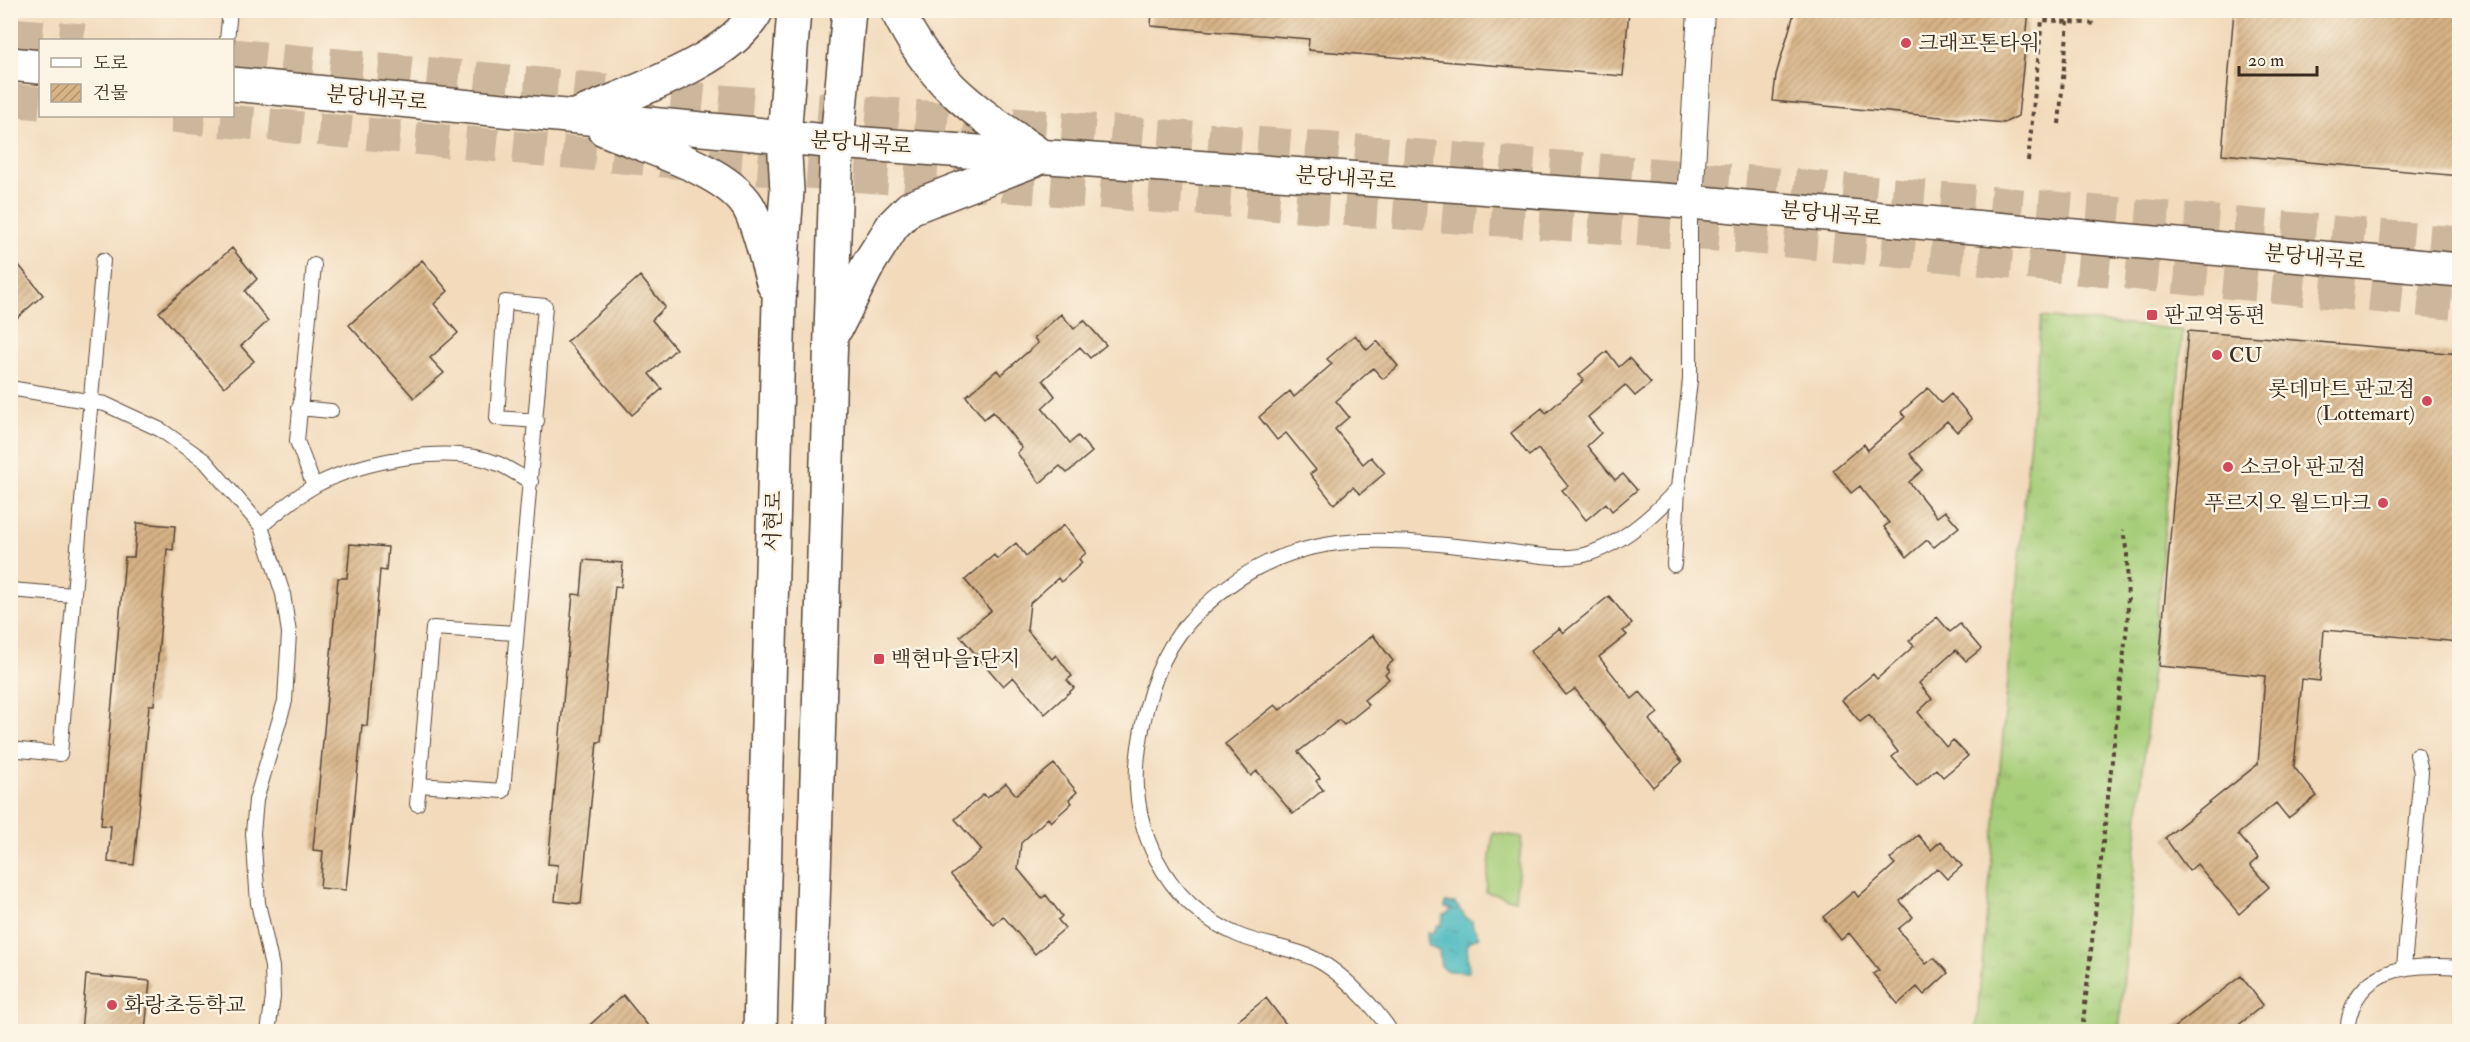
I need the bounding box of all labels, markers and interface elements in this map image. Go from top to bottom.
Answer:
place label: 크래프톤타워 [1918,30,2040,57]
marker: 크래프톤타워 [1899,36,1913,50]
legend [39,39,234,117]
scale bar [2239,39,2317,77]
text: 20 m [2248,49,2284,72]
text: 도로 [93,52,128,75]
street label: 분당내곡로 [325,81,429,116]
text: 건물 [93,82,128,105]
street label: 분당내곡로 [809,126,913,161]
street label: 분당내곡로 [1294,161,1398,196]
street label: 분당내곡로 [1779,197,1883,232]
street label: 분당내곡로 [2263,240,2367,275]
place label: 판교역동편 [2164,302,2265,329]
marker: 판교역동편 [2145,308,2159,322]
place label: CU [2229,342,2262,369]
marker: CU [2210,348,2224,362]
place label: 롯데마트 판교점 (Lottemart) [2269,376,2415,427]
marker: 롯데마트 판교점 (Lottemart) [2420,394,2434,408]
place label: 소코아 판교점 [2240,454,2366,481]
marker: 소코아 판교점 [2221,460,2235,474]
street label: 서현로 [759,490,788,552]
place label: 푸르지오 월드마크 [2204,490,2371,517]
marker: 푸르지오 월드마크 [2376,496,2390,510]
place label: 백현마을1단지 [891,646,1020,673]
marker: 백현마을1단지 [872,652,886,666]
place label: 화랑초등학교 [124,992,246,1019]
marker: 화랑초등학교 [105,998,119,1012]

